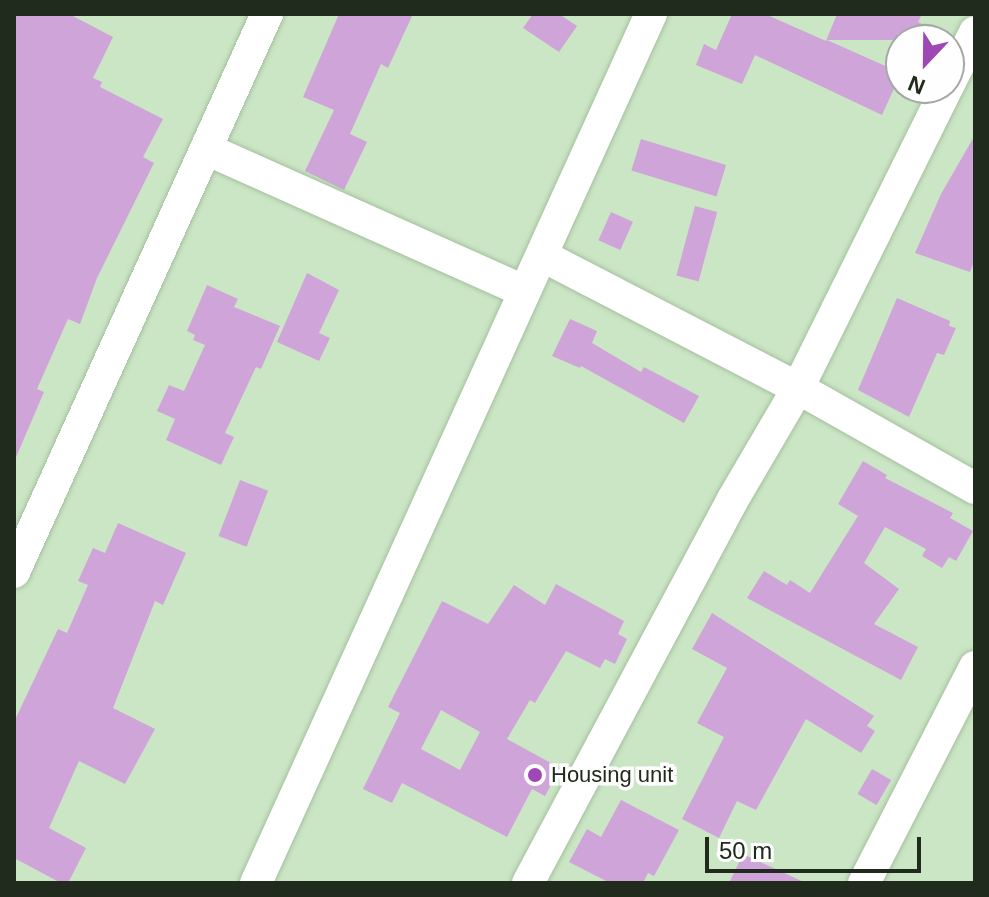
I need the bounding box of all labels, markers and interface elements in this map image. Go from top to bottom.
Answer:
north arrow [885,24,965,104]
text: N [905,70,929,99]
place label: Housing unit [551,762,673,788]
marker: Housing unit [526,766,544,784]
scale bar [709,821,925,871]
text: 50 m [719,837,772,864]

